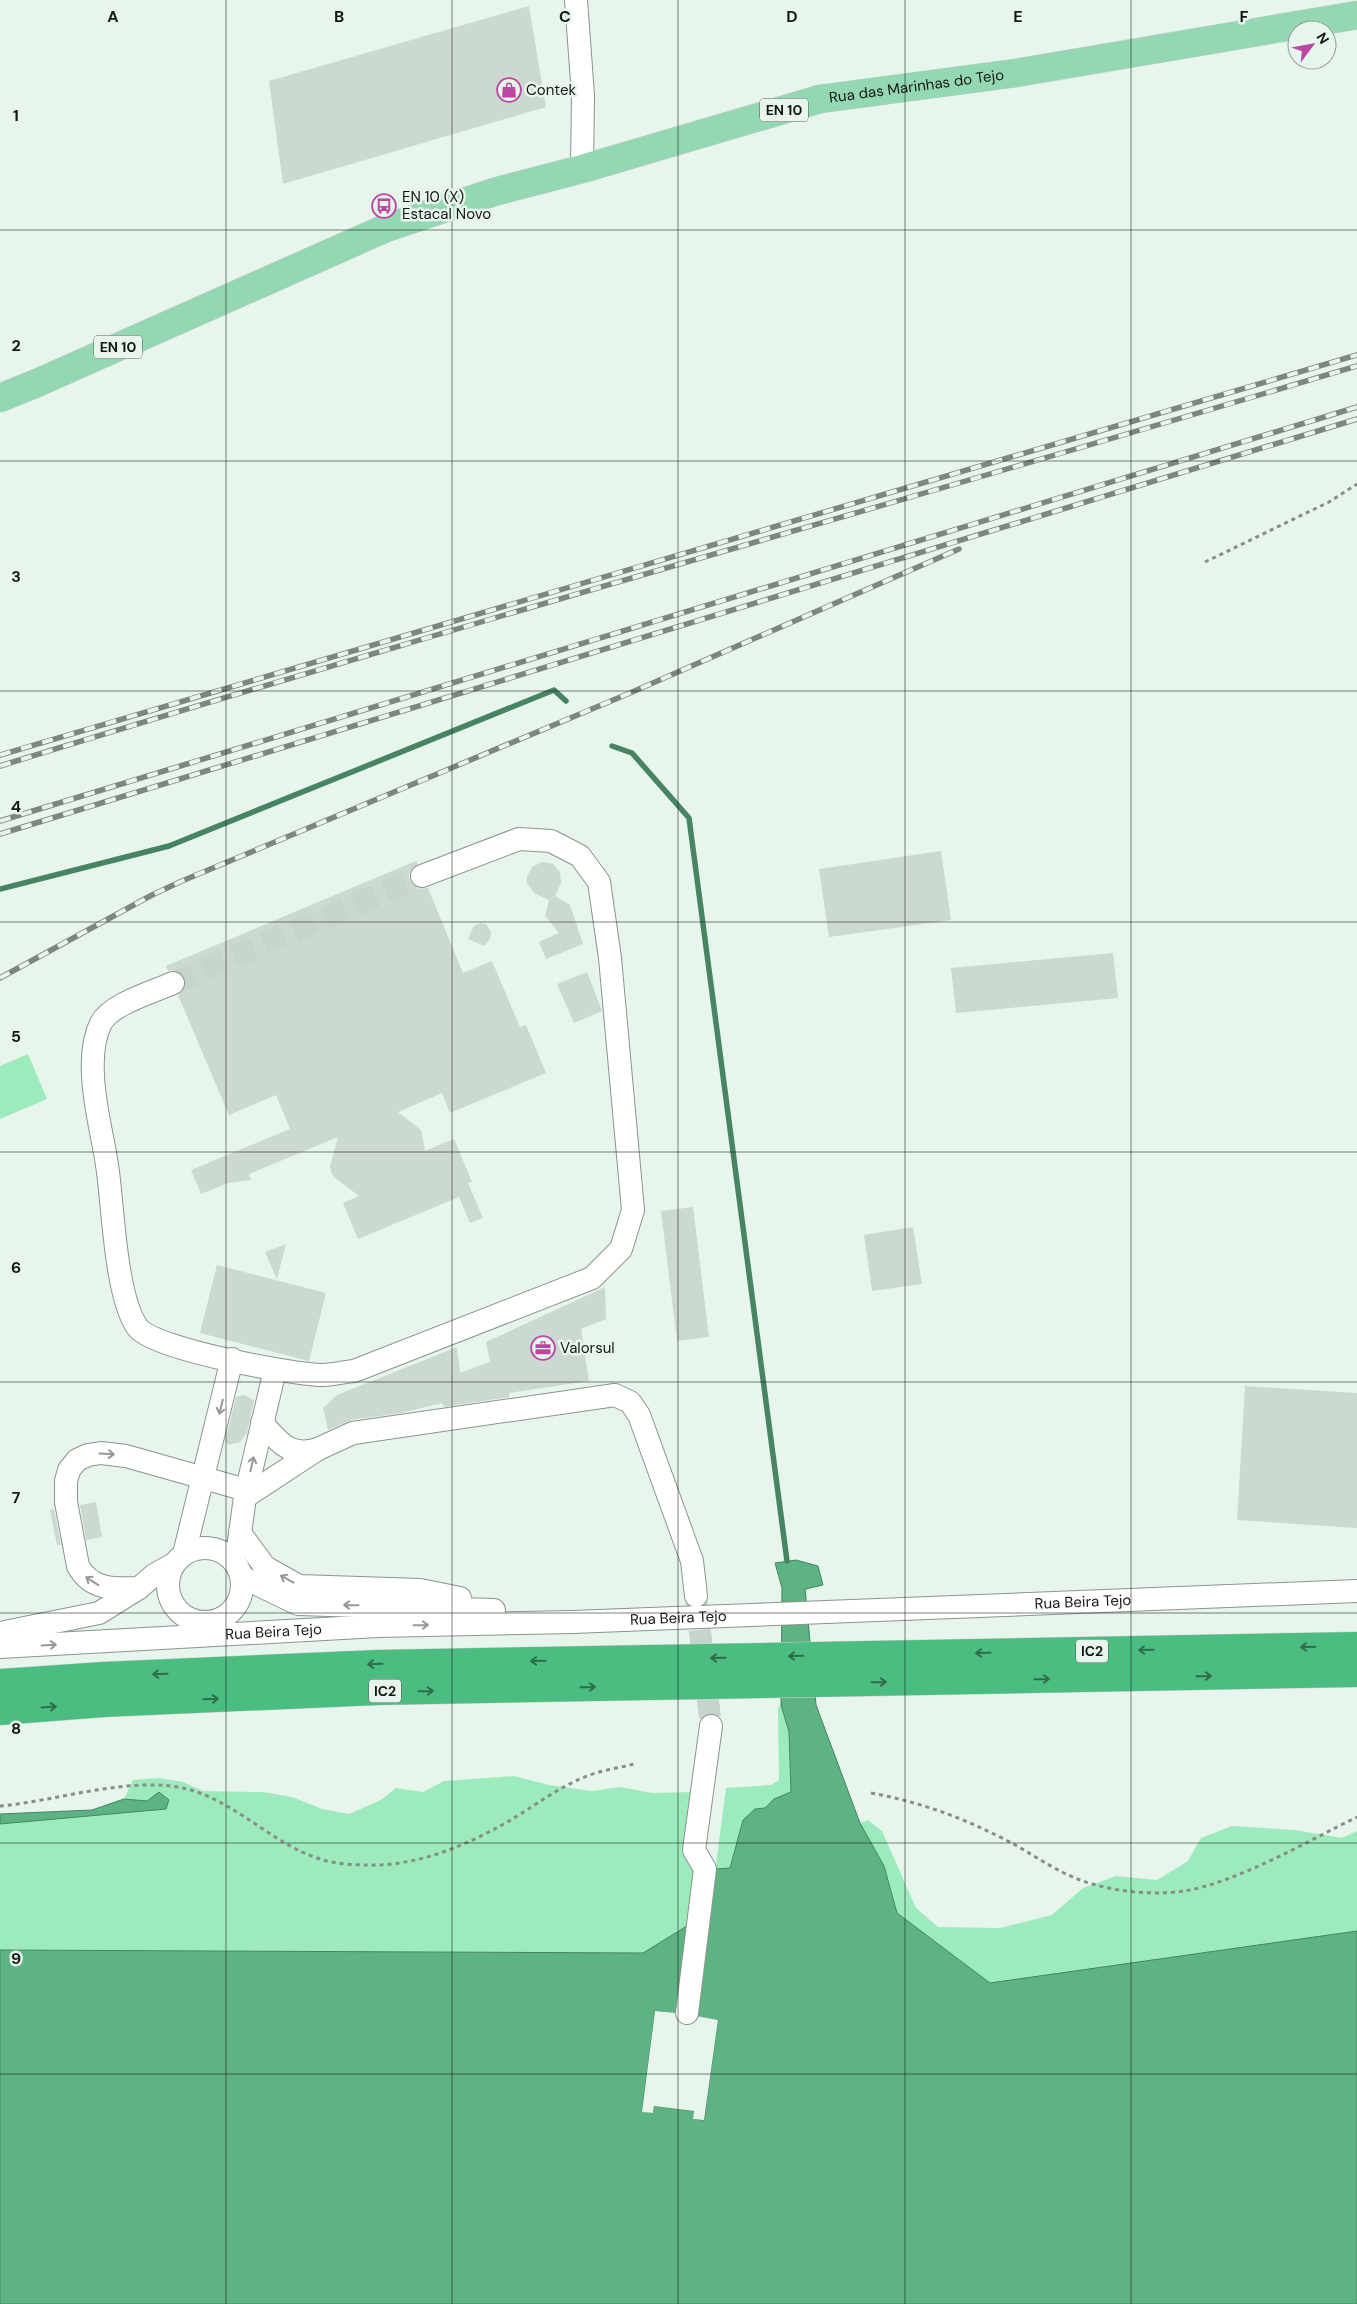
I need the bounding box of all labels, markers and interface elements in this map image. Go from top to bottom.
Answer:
text: A [107,6,119,27]
text: B [334,6,344,27]
text: C [559,6,571,27]
text: D [786,6,798,27]
text: E [1013,6,1023,27]
text: F [1240,6,1249,27]
north arrow [1287,20,1337,70]
text: N [1313,29,1333,47]
street label: Rua das Marinhas do Tejo [828,65,1005,108]
shop icon: Contek [496,77,522,103]
place label: Contek [526,80,576,100]
road number: EN 10 [760,98,808,122]
text: 1 [13,105,19,126]
place label: EN 10 (X) Estacal Novo [402,187,491,224]
bus stop icon: EN 10 (X) Estacal Novo [371,193,397,219]
text: 2 [11,335,21,356]
road number: EN 10 [94,336,142,358]
text: 3 [11,566,21,587]
text: 4 [11,796,21,817]
text: 5 [11,1026,21,1047]
text: 6 [11,1257,21,1278]
office icon: Valorsul [530,1335,556,1361]
place label: Valorsul [560,1338,615,1358]
one-way arrow [215,1398,225,1414]
one-way arrow [98,1449,114,1458]
one-way arrow [248,1457,258,1473]
text: 7 [12,1487,21,1508]
one-way arrow [280,1574,295,1584]
one-way arrow [85,1576,99,1586]
street label: Rua Beira Tejo [1034,1590,1132,1614]
one-way arrow [343,1600,360,1610]
street label: Rua Beira Tejo [630,1606,727,1630]
street label: Rua Beira Tejo [225,1619,323,1644]
one-way arrow [412,1620,428,1630]
one-way arrow [40,1640,56,1649]
road number: IC2 [1076,1640,1108,1662]
one-way arrow [1301,1642,1317,1652]
one-way arrow [1138,1645,1154,1655]
one-way arrow [976,1648,992,1658]
one-way arrow [789,1652,805,1661]
one-way arrow [710,1653,726,1663]
one-way arrow [530,1656,546,1666]
one-way arrow [367,1660,383,1669]
one-way arrow [153,1669,169,1678]
one-way arrow [1196,1671,1212,1681]
one-way arrow [1034,1674,1050,1684]
one-way arrow [871,1677,887,1687]
road number: IC2 [369,1680,401,1702]
one-way arrow [580,1682,596,1692]
one-way arrow [417,1686,433,1695]
one-way arrow [203,1694,219,1703]
one-way arrow [40,1703,56,1712]
text: 8 [11,1718,21,1739]
text: 9 [11,1948,21,1969]

